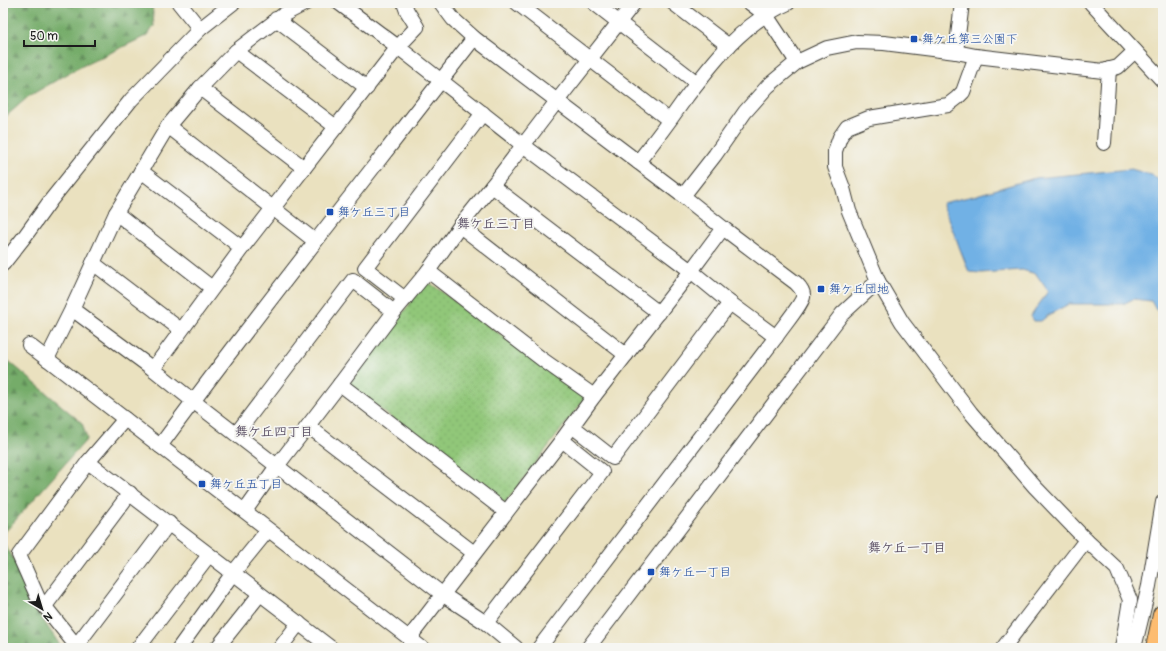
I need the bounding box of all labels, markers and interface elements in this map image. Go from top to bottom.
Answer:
scale bar [24,22,95,48]
text: 50 m [30,29,58,44]
place label: 舞ケ丘第三公園下 [922,32,1018,47]
marker: 舞ケ丘第三公園下 [909,34,919,44]
place label: 舞ケ丘三丁目 [338,205,410,220]
marker: 舞ケ丘三丁目 [325,207,335,217]
district label: 舞ケ丘三丁目 [457,216,535,232]
place label: 舞ケ丘団地 [829,282,889,297]
marker: 舞ケ丘団地 [816,284,826,294]
district label: 舞ケ丘四丁目 [235,424,313,440]
place label: 舞ケ丘五丁目 [210,477,282,492]
marker: 舞ケ丘五丁目 [197,479,207,489]
district label: 舞ケ丘一丁目 [868,540,946,556]
place label: 舞ケ丘一丁目 [659,565,731,580]
marker: 舞ケ丘一丁目 [646,567,656,577]
north arrow [22,589,62,629]
text: N [40,609,55,624]

